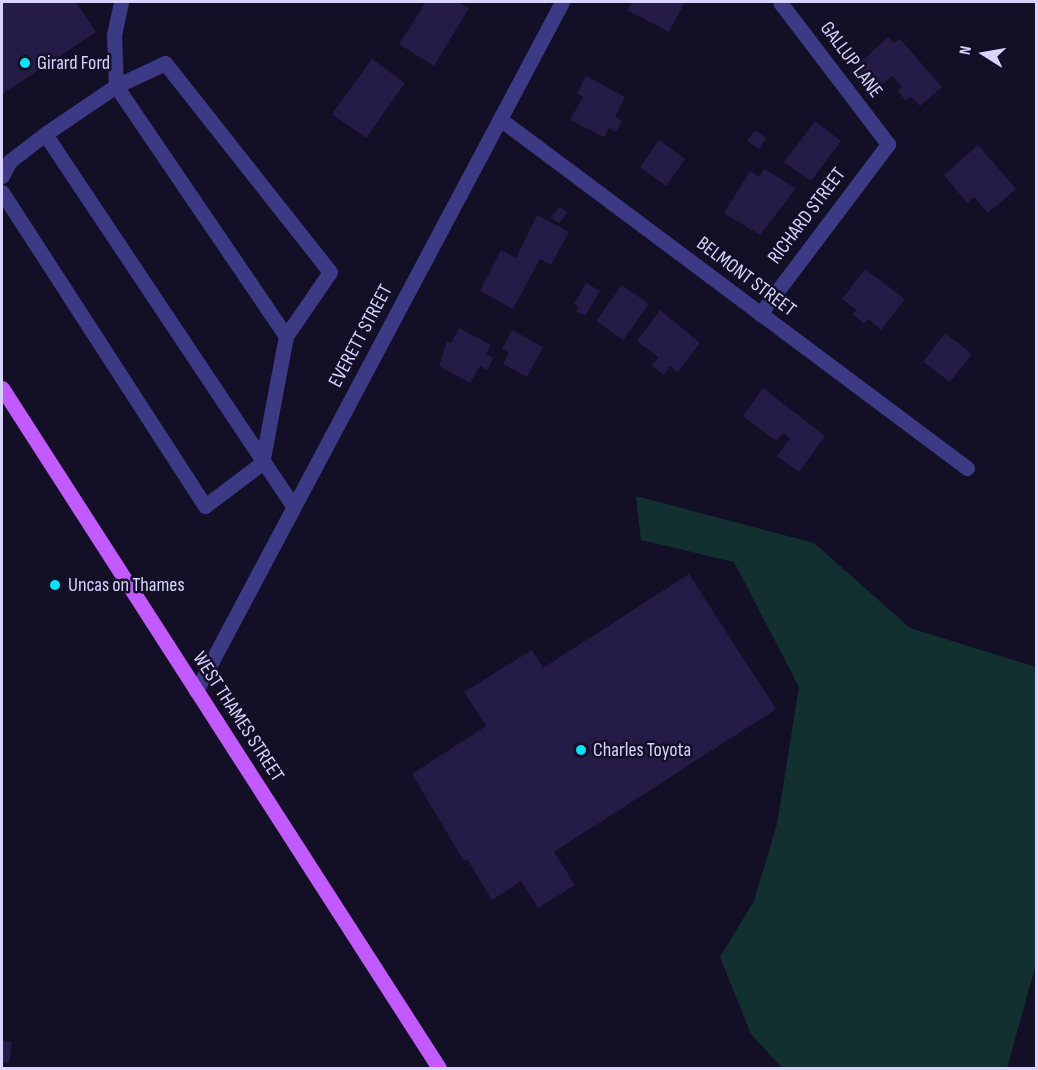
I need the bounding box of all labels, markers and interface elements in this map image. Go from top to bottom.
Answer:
street label: GALLUP LANE [815,17,887,103]
north arrow [954,24,1014,84]
text: N [956,44,976,56]
place label: Girard Ford [37,51,110,75]
marker: Girard Ford [18,56,32,70]
street label: RICHARD STREET [763,163,851,269]
street label: BELMONT STREET [692,232,800,322]
street label: EVERETT STREET [324,281,398,391]
place label: Uncas on Thames [68,573,185,597]
marker: Uncas on Thames [46,576,64,594]
street label: WEST THAMES STREET [187,648,289,786]
place label: Charles Toyota [593,738,691,762]
marker: Charles Toyota [574,743,588,757]

